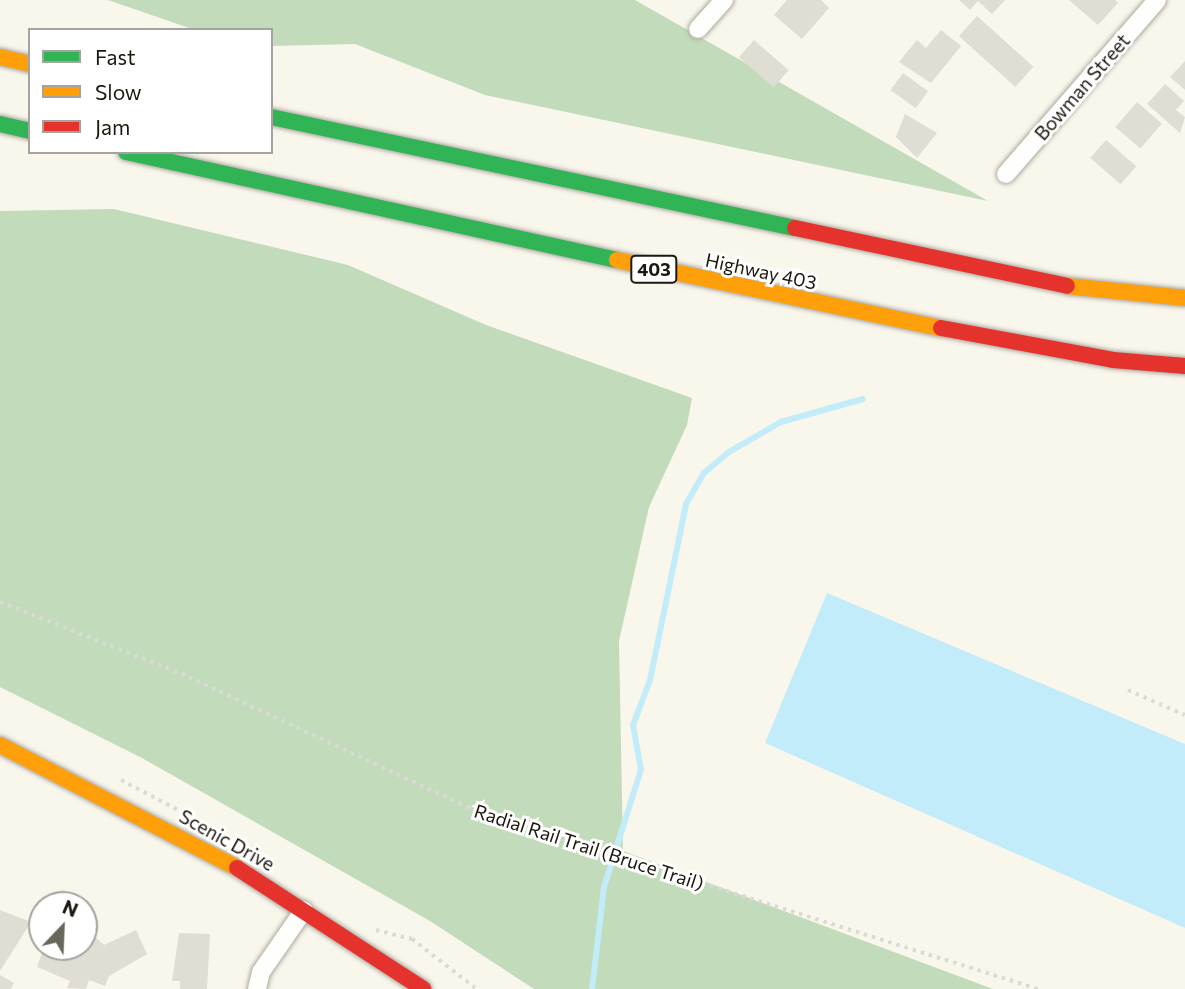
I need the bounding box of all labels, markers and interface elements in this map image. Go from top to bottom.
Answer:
legend [28,28,273,154]
street label: Bowman Street [1030,29,1134,145]
text: Fast [95,44,136,69]
text: Slow [95,79,142,104]
text: Jam [95,114,130,139]
street label: Highway 403 [703,248,819,294]
road number: 403 [630,255,678,284]
street label: Radial Rail Trail (Bruce Trail) [471,799,707,895]
street label: Scenic Drive [175,805,279,875]
north arrow [28,891,98,961]
text: N [60,895,82,921]

